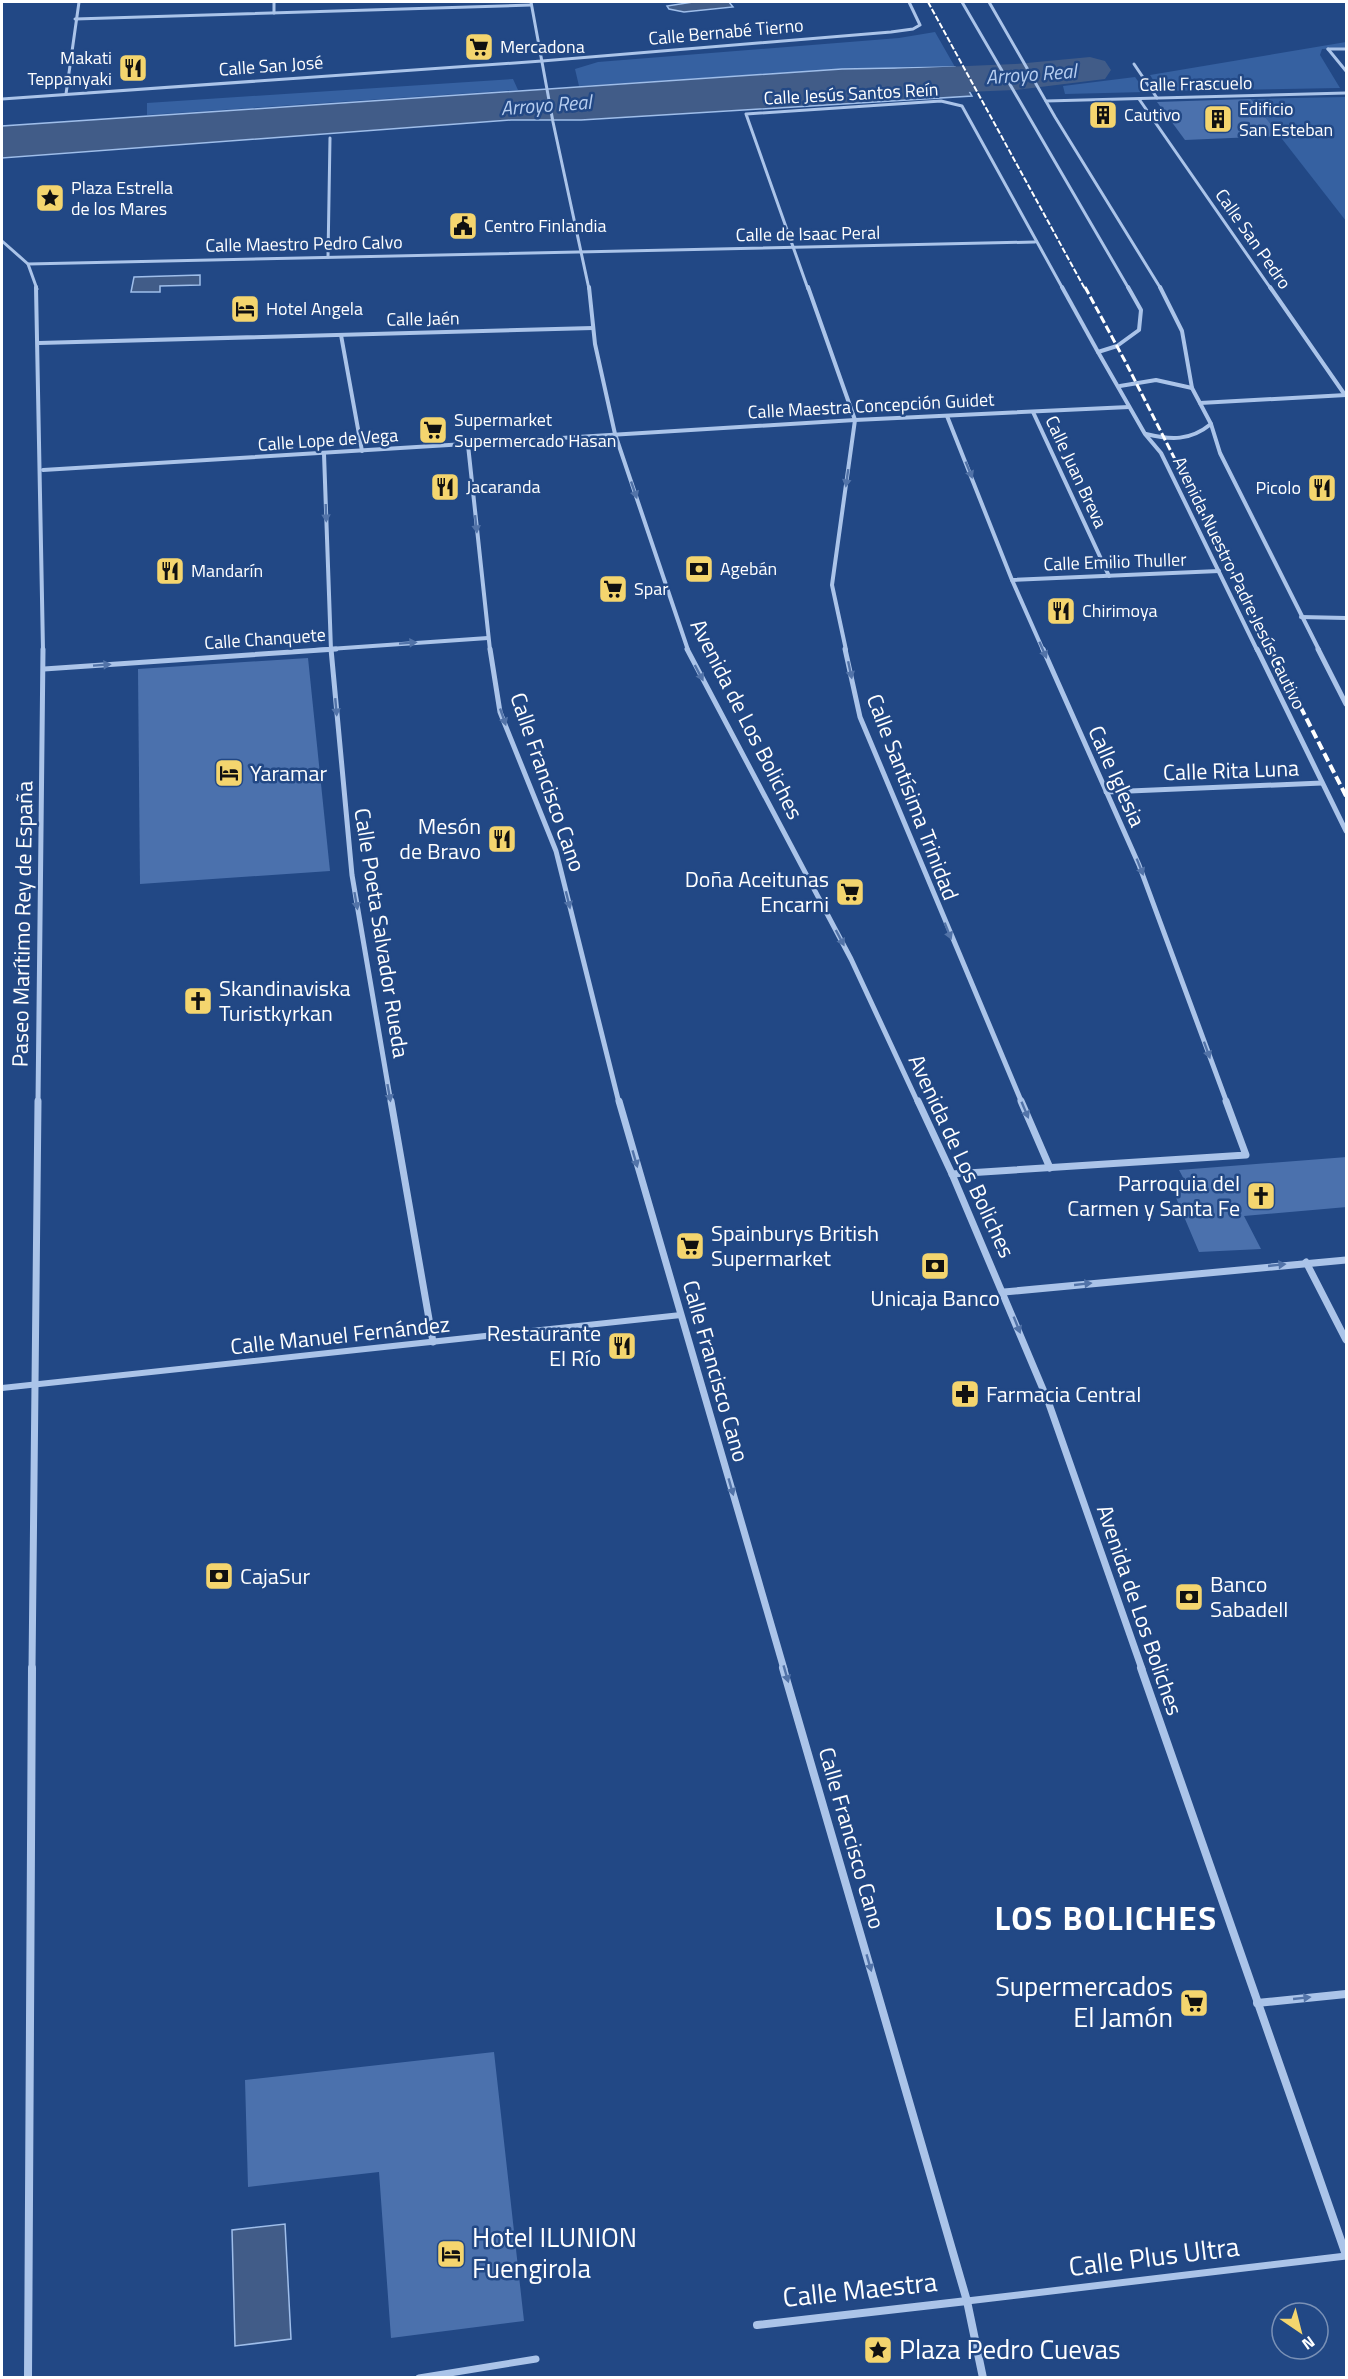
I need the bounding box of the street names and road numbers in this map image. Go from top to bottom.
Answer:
street label: Calle Bernabé Tierno [647,11,805,52]
street label: Calle San José [218,48,324,83]
street label: Calle Frascuelo [1139,69,1253,98]
street label: Calle Jesús Santos Reín [763,75,939,112]
street label: Calle San Pedro [1209,183,1298,295]
street label: Calle de Isaac Peral [736,219,880,248]
street label: Calle Maestro Pedro Calvo [205,228,403,259]
street label: Calle Jaén [386,304,460,333]
street label: Calle Maestra Concepción Guidet [747,386,996,425]
street label: Calle Juan Breva [1039,411,1114,532]
street label: Calle Lope de Vega [257,421,399,458]
street label: Avenida Nuestro Padre Jesús Cautivo [1166,452,1313,714]
street label: Calle Emilio Thuller [1043,546,1187,577]
street label: Avenida de Los Boliches [682,613,812,825]
street label: Calle Chanquete [203,621,327,656]
street label: Calle Francisco Cano [501,688,595,876]
street label: Calle Santísima Trinidad [858,689,968,905]
street label: Calle Iglesia [1080,720,1154,832]
street label: Calle Rita Luna [1162,751,1300,789]
street label: Paseo Marítimo Rey de España [3,781,41,1067]
street label: Calle Poeta Salvador Rueda [345,806,419,1060]
street label: Avenida de Los Boliches [900,1049,1024,1263]
street label: Calle Francisco Cano [674,1276,758,1466]
street label: Calle Manuel Fernández [229,1307,451,1363]
street label: Avenida de Los Boliches [1088,1500,1192,1720]
street label: Calle Francisco Cano [810,1743,894,1933]
street label: Calle Plus Ultra [1066,2225,1242,2286]
street label: Calle Maestra [781,2260,940,2317]

